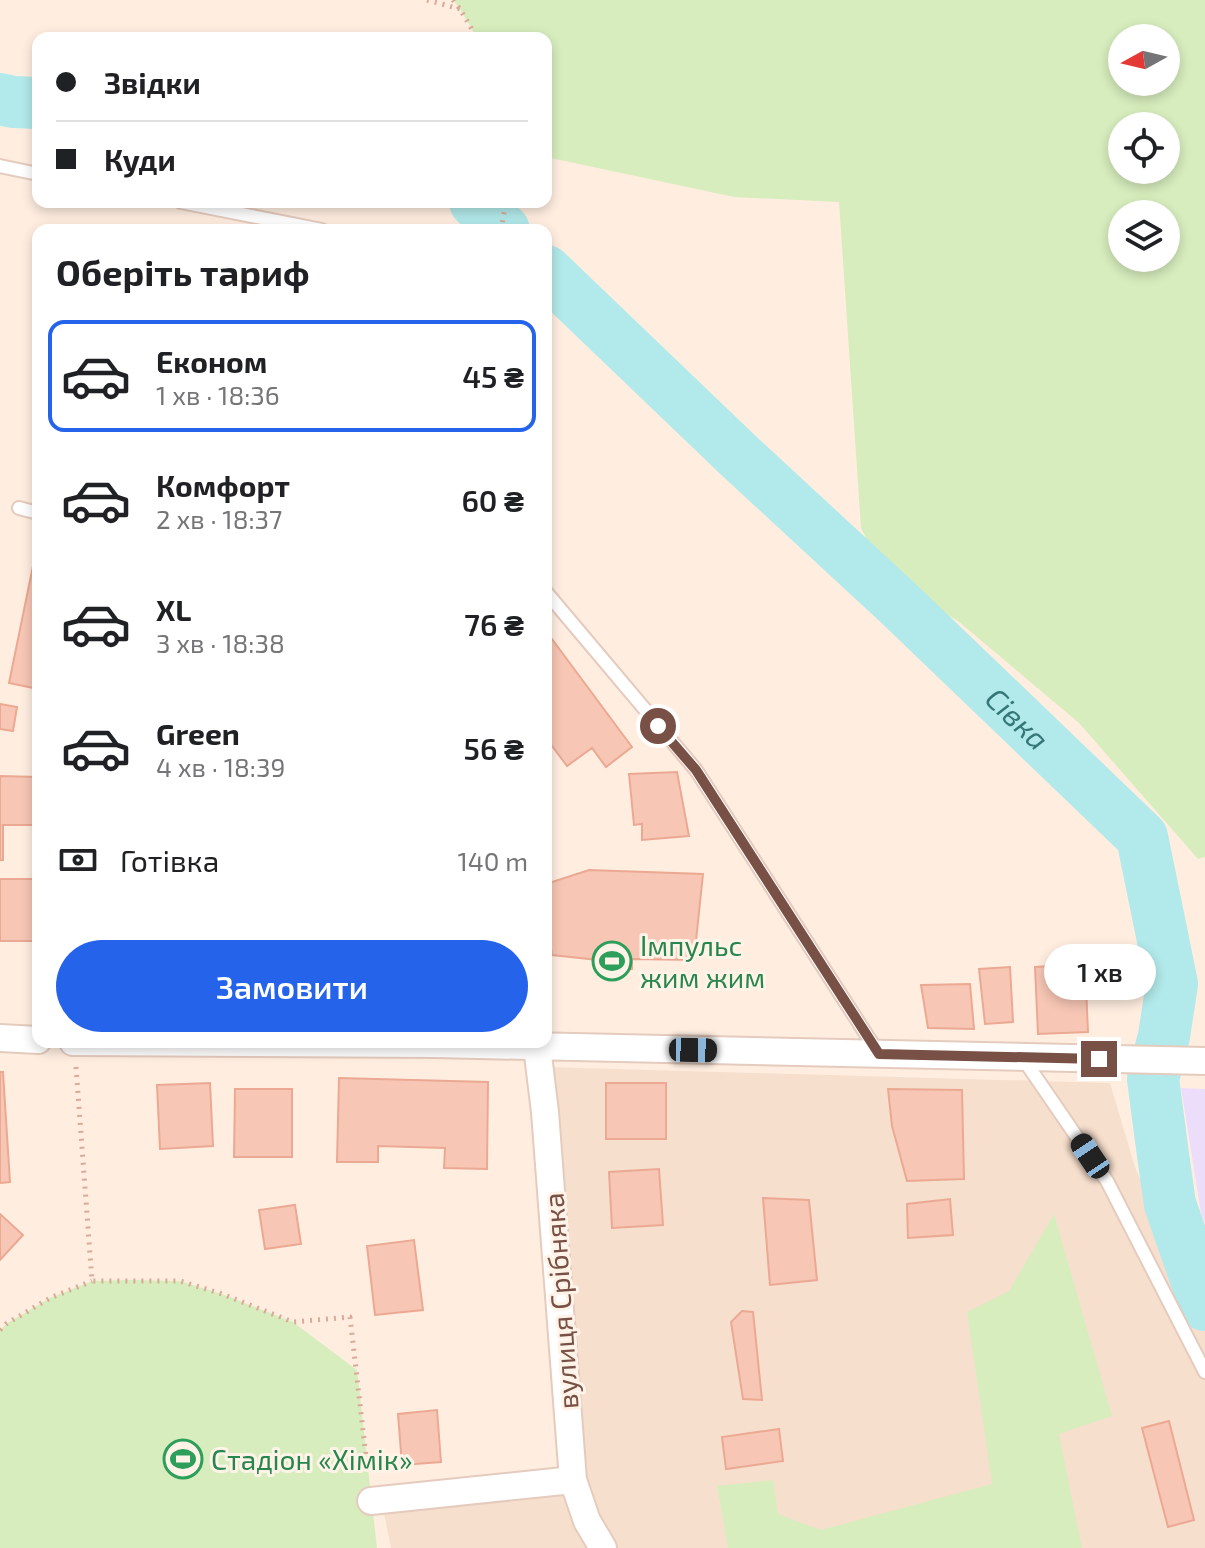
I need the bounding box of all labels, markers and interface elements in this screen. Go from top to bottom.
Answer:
north arrow [1108,24,1180,96]
map controls [1108,24,1180,272]
text: Звідки [104,64,201,100]
button: locate [1108,112,1180,184]
text: Куди [104,141,176,177]
button: layers [1108,200,1180,272]
text: Оберіть тариф [56,250,310,293]
icon: car [60,340,132,412]
text: Економ [156,343,267,379]
text: 45 ₴ [462,358,524,394]
text: 1 хв · 18:36 [156,379,280,410]
icon: car [60,464,132,536]
text: Комфорт [156,467,290,503]
text: 60 ₴ [461,482,524,518]
text: 2 хв · 18:37 [156,503,282,534]
icon: car [60,588,132,660]
text: XL [156,591,191,627]
text: 76 ₴ [464,606,524,642]
text: 3 хв · 18:38 [156,627,285,658]
water label: Сівка [979,679,1057,757]
route start [640,708,676,744]
icon: car [60,712,132,784]
text: Green [156,715,240,751]
text: 56 ₴ [464,730,524,766]
text: 4 хв · 18:39 [156,751,285,782]
icon: cash [56,838,100,882]
text: Готівка [120,842,219,878]
text: 140 m [457,845,528,876]
place label: Імпульс жим жим [640,928,765,994]
button: Замовити [56,940,528,1032]
sports icon: Імпульс жим жим [591,940,633,982]
callout: 1 хв [1043,943,1155,999]
text: 1 хв [1077,956,1123,987]
car [669,1038,717,1062]
route end [1081,1041,1117,1077]
car [1067,1129,1113,1183]
street label: вулиця Срібняка [535,1192,585,1410]
sports icon: Стадіон «Хімік» [162,1438,204,1480]
place label: Стадіон «Хімік» [211,1442,412,1476]

